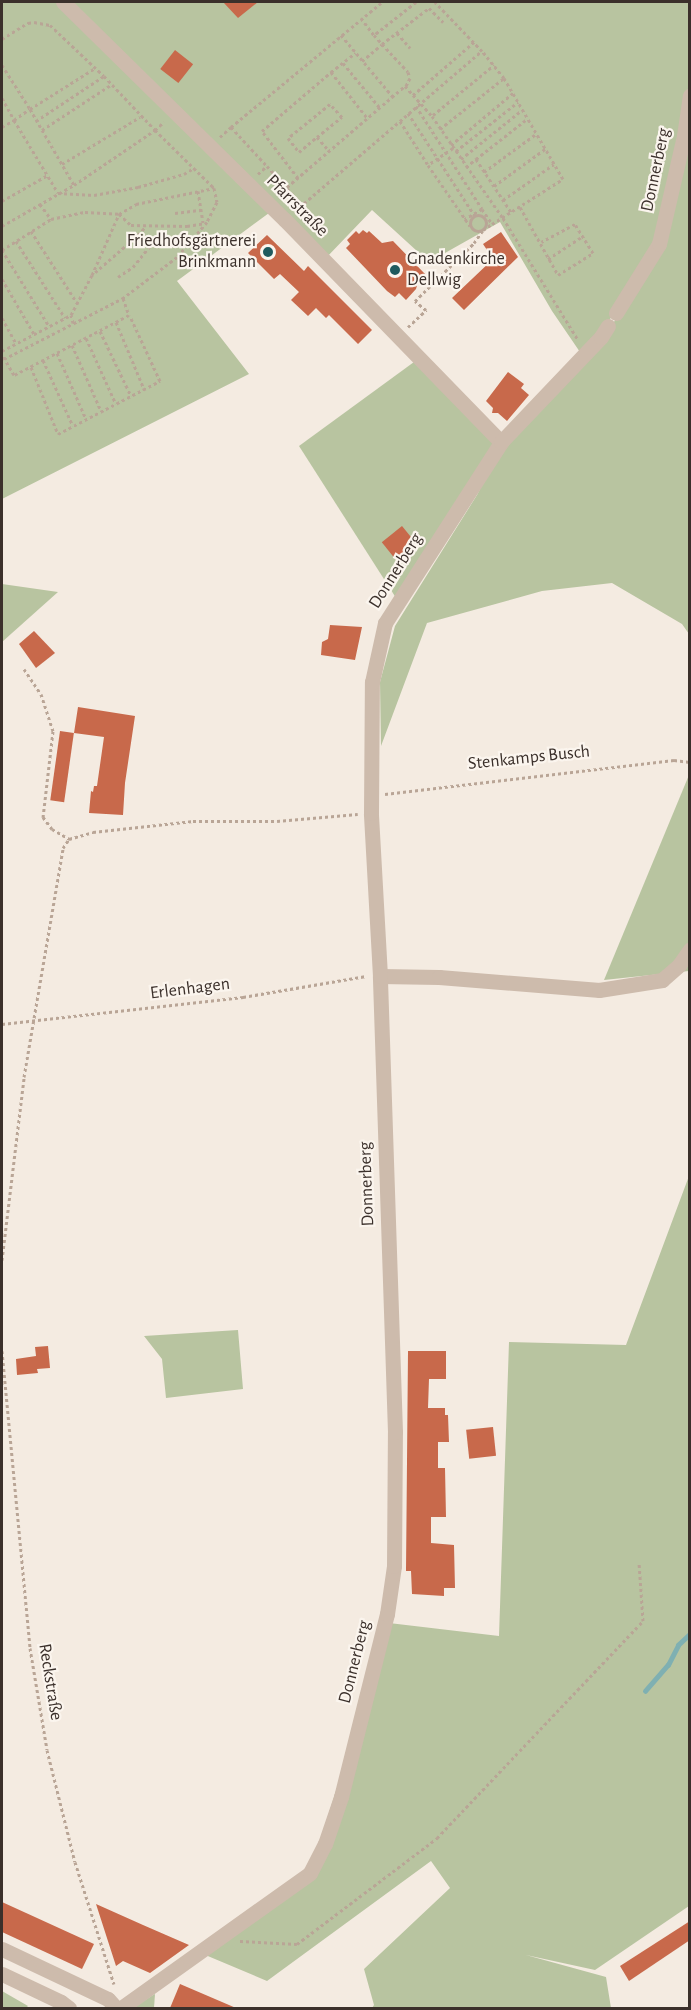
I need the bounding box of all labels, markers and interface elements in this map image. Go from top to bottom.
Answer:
street label: Donnerberg [637,126,675,214]
street label: Pfarrstraße [261,170,333,242]
place label: Friedhofsgärtnerei Brinkmann [127,231,256,274]
marker: Friedhofsgärtnerei Brinkmann [261,245,275,259]
place label: Gnadenkirche Dellwig [407,249,505,292]
marker: Gnadenkirche Dellwig [388,263,402,277]
street label: Donnerberg [364,529,428,613]
street label: Stenkamps Busch [467,741,591,775]
street label: Erlenhagen [149,973,231,1005]
street label: Donnerberg [355,1141,379,1227]
street label: Donnerberg [334,1618,376,1706]
street label: Reckstraße [33,1642,67,1722]

